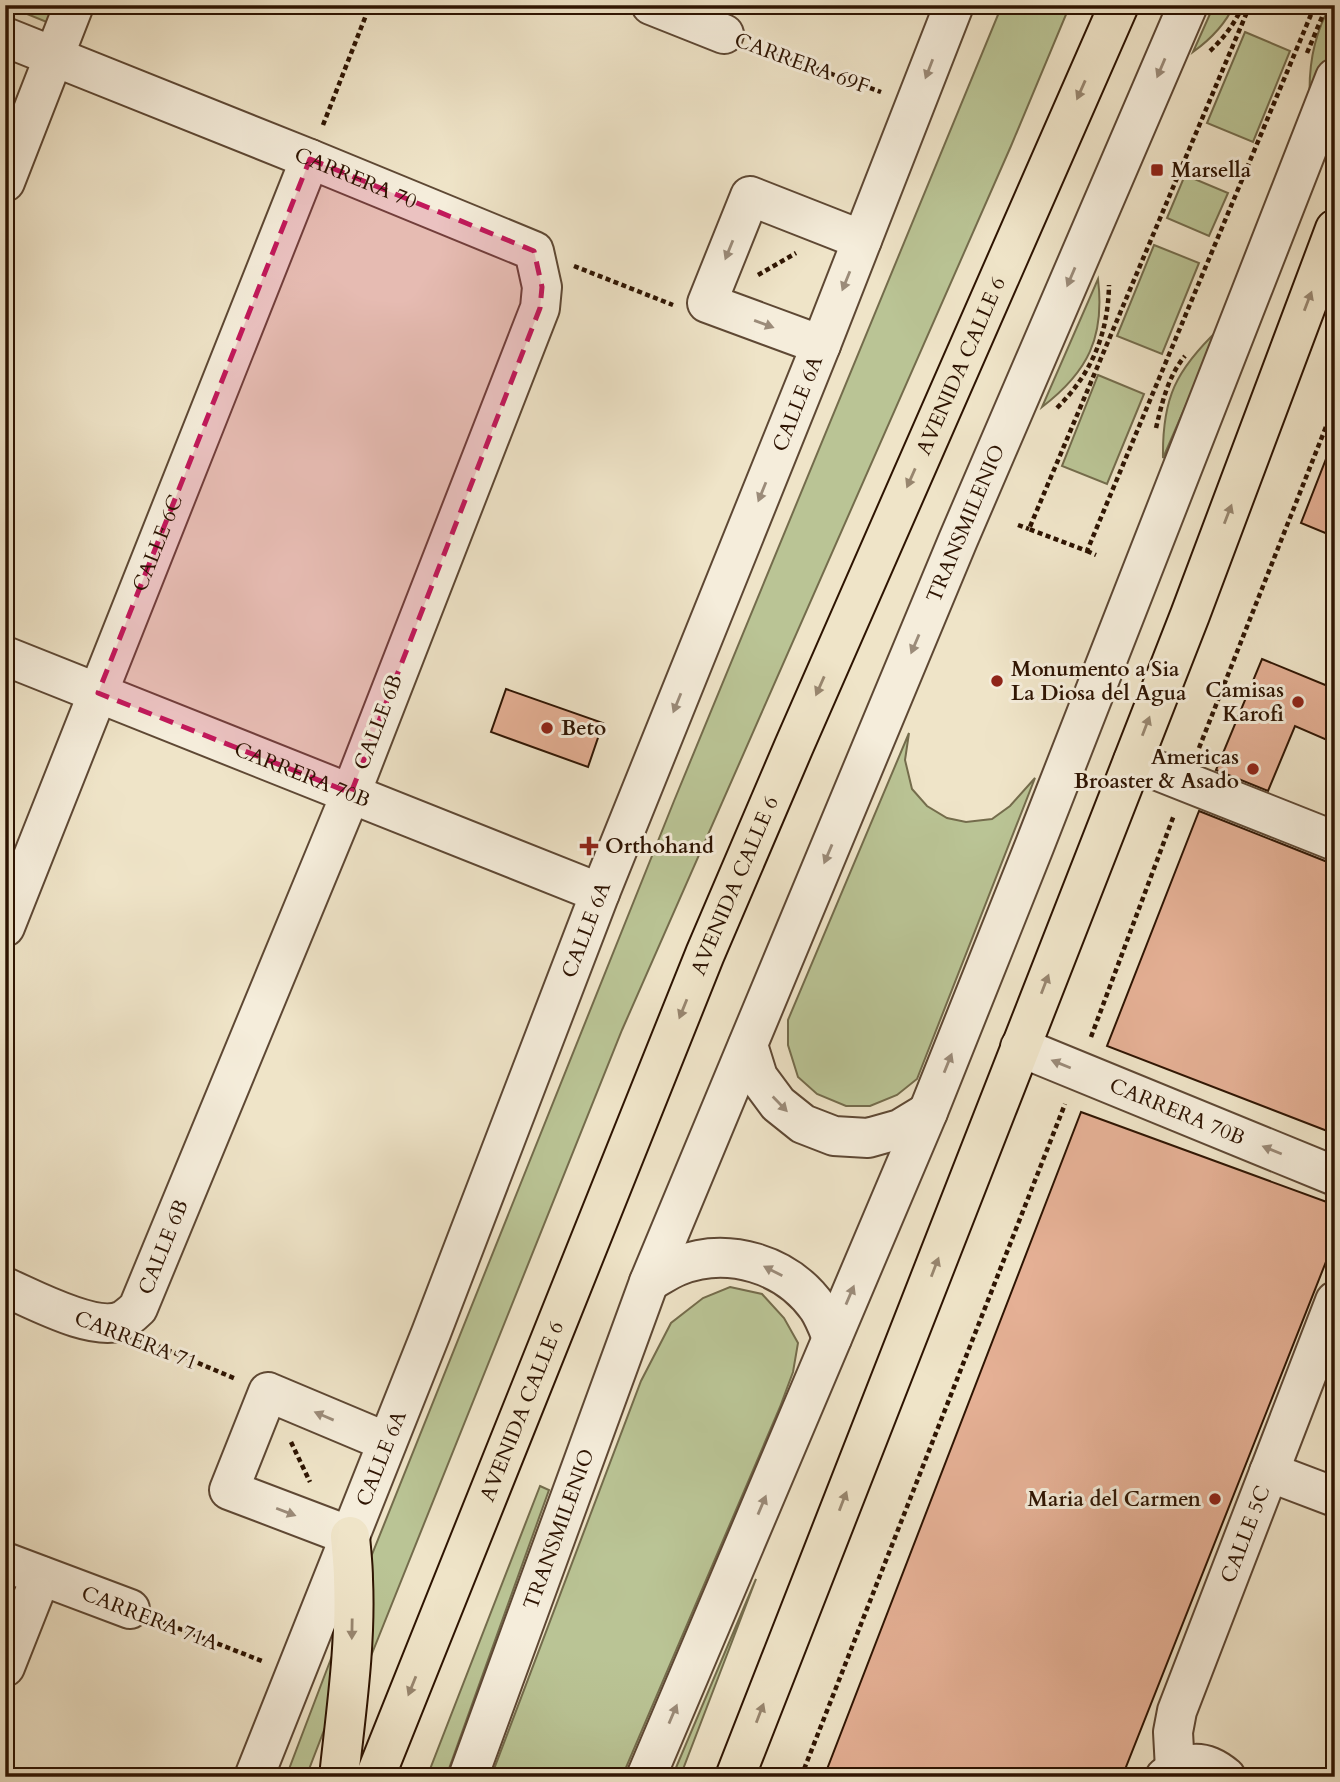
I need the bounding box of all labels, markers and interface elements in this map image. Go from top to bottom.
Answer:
street label: CARRERA 69F [730,26,873,101]
one-way arrow [923,58,934,79]
one-way arrow [1155,58,1167,78]
one-way arrow [1076,80,1087,101]
street label: CARRERA 70 [290,140,421,216]
place label: Marsella [1171,156,1252,185]
marker: Marsella [1149,162,1165,178]
one-way arrow [723,239,734,260]
one-way arrow [1065,267,1077,287]
one-way arrow [841,270,852,291]
street label: AVENIDA CALLE 6 [909,272,1013,460]
one-way arrow [1302,290,1313,311]
one-way arrow [754,319,775,330]
street label: CALLE 6A [766,352,830,456]
street label: TRANSMILENIO [920,440,1012,607]
one-way arrow [905,468,917,488]
one-way arrow [756,482,767,503]
street label: CALLE 6C [126,491,190,596]
one-way arrow [1223,503,1234,524]
one-way arrow [909,634,921,654]
place label: Monumento a Sia La Diosa del Agua [1011,655,1187,708]
street label: CALLE 6B [347,670,410,774]
marker: Monumento a Sia La Diosa del Agua [989,673,1005,689]
one-way arrow [814,676,825,697]
place label: Camisas Karofi [1205,676,1284,729]
one-way arrow [671,693,682,714]
marker: Camisas Karofi [1290,694,1306,710]
place label: Beto [561,714,606,743]
one-way arrow [1141,716,1152,737]
marker: Beto [539,720,555,736]
street label: CARRERA 70B [230,735,374,815]
place label: Americas Broaster & Asado [1074,743,1239,796]
marker: Americas Broaster & Asado [1245,761,1261,777]
street label: AVENIDA CALLE 6 [684,792,786,980]
place label: Orthohand [605,832,714,861]
marker: Orthohand [579,836,599,856]
one-way arrow [822,844,833,865]
street label: CALLE 6A [555,877,618,982]
one-way arrow [1040,973,1051,994]
one-way arrow [678,998,689,1019]
one-way arrow [942,1052,953,1073]
one-way arrow [1050,1058,1071,1069]
street label: CARRERA 70B [1105,1071,1249,1153]
one-way arrow [771,1095,787,1112]
one-way arrow [1261,1144,1282,1155]
street label: CALLE 6B [131,1195,196,1299]
one-way arrow [929,1256,940,1277]
one-way arrow [762,1265,782,1277]
one-way arrow [845,1284,856,1305]
street label: CARRERA 71 [70,1304,202,1377]
street label: AVENIDA CALLE 6 [473,1317,571,1506]
street label: CALLE 6A [349,1406,414,1511]
one-way arrow [313,1410,334,1421]
street label: TRANSMILENIO [516,1445,602,1614]
street label: CALLE 5C [1214,1482,1277,1587]
place label: Maria del Carmen [1028,1485,1201,1514]
one-way arrow [837,1491,848,1512]
marker: Maria del Carmen [1207,1491,1223,1507]
one-way arrow [756,1494,767,1515]
one-way arrow [276,1507,297,1518]
street label: CARRERA 71A [77,1579,223,1658]
one-way arrow [347,1618,358,1640]
one-way arrow [406,1676,417,1697]
one-way arrow [667,1703,678,1724]
one-way arrow [755,1703,766,1724]

